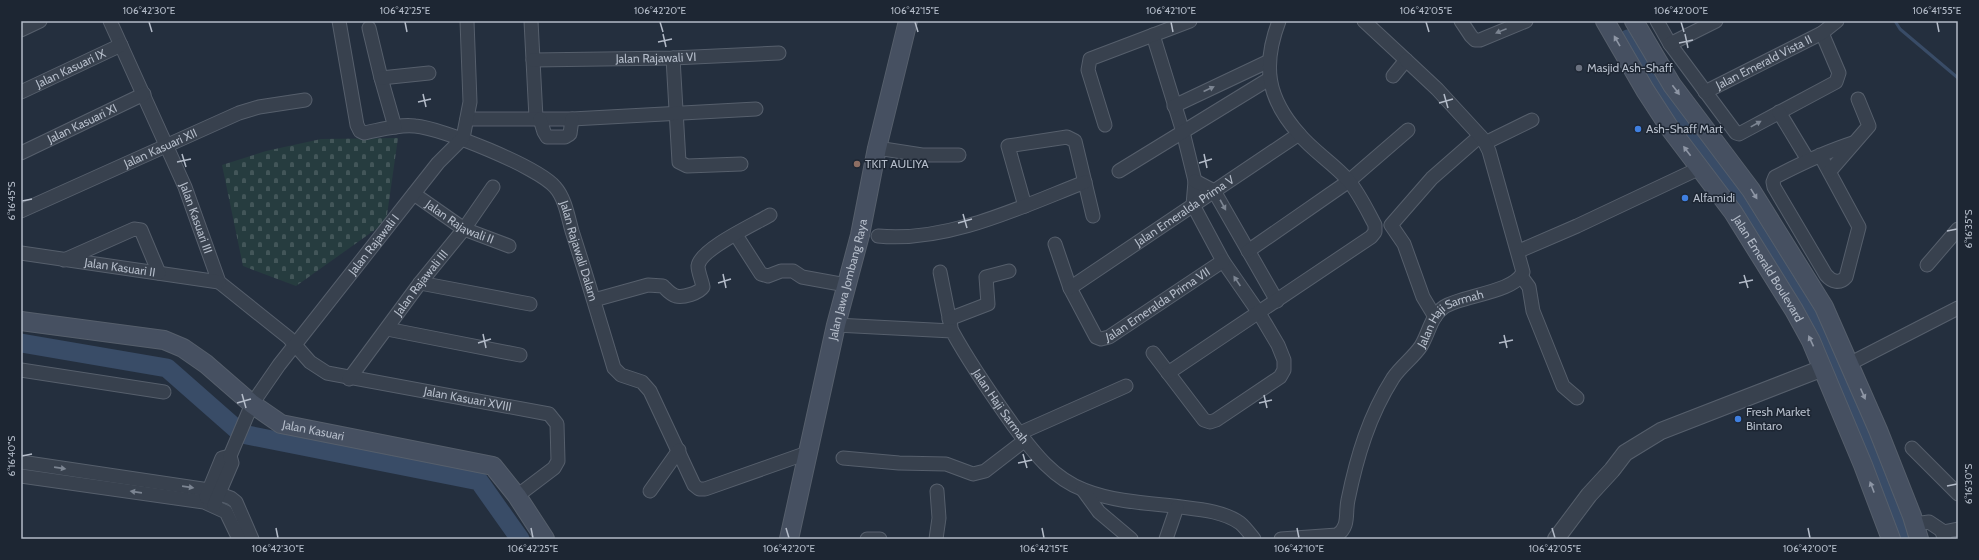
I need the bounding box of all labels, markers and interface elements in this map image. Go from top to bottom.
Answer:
text: 106°42'30"E [123,4,176,17]
text: 106°42'25"E [380,4,431,17]
text: 106°42'20"E [634,4,687,17]
text: 106°42'15"E [891,4,940,17]
text: 106°42'10"E [1146,4,1197,17]
text: 106°42'05"E [1400,4,1453,17]
text: 106°42'00"E [1654,4,1708,17]
text: 106°41'55"E [1913,4,1962,17]
one-way arrow [1495,29,1507,35]
street label: Jalan Emerald Vista II [1712,31,1814,93]
one-way arrow [1613,35,1620,47]
street label: Jalan Kasuari IX [32,45,109,91]
street label: Jalan Rajawali VI [614,49,697,66]
place label: Masjid Ash-Shaff [1587,60,1673,75]
marker: Masjid Ash-Shaff [1574,63,1584,73]
one-way arrow [1672,85,1680,96]
one-way arrow [1204,86,1215,92]
street label: Jalan Kasuari XI [44,100,119,147]
place label: Ash-Shaff Mart [1646,121,1723,136]
one-way arrow [1751,121,1762,127]
marker: Ash-Shaff Mart [1633,124,1643,134]
street label: Jalan Kasuari XII [120,125,199,171]
one-way arrow [1683,145,1691,156]
place label: TKIT AULIYA [865,156,929,171]
marker: TKIT AULIYA [852,159,862,169]
street label: Jalan Emeralda Prima V [1131,171,1237,250]
street label: Jalan Kasuari III [176,179,216,255]
text: 6°16'45"S [5,181,18,221]
one-way arrow [1750,189,1758,200]
place label: Alfamidi [1693,190,1735,205]
marker: Alfamidi [1680,193,1690,203]
street label: Jalan Rajawali II [422,196,496,247]
street label: Jalan Rajawali Dalam [556,197,601,303]
one-way arrow [1219,199,1226,211]
text: 6°16'35"S [1962,209,1975,249]
street label: Jalan Rajawali I [344,211,402,279]
street label: Jalan Emerald Boulevard [1729,212,1807,324]
street label: Jalan Jawa Jombang Raya [825,217,870,343]
street label: Jalan Rajawali III [390,247,451,319]
street label: Jalan Kasuari II [83,254,156,280]
street label: Jalan Emeralda Prima VII [1103,264,1213,345]
one-way arrow [1233,276,1241,286]
street label: Jalan Haji Sarmah [1413,286,1485,351]
one-way arrow [1808,336,1814,347]
street label: Jalan Haji Sarmah [969,365,1032,447]
street label: Jalan Kasuari XVIII [422,383,513,414]
one-way arrow [1860,389,1866,400]
place label: Fresh Market Bintaro [1746,404,1810,433]
marker: Fresh Market Bintaro [1733,414,1743,424]
street label: Jalan Kasuari [280,416,346,443]
text: 6°16'40"S [5,435,18,476]
text: 6°16'30"S [1962,464,1975,504]
one-way arrow [53,465,66,471]
one-way arrow [1868,481,1874,493]
one-way arrow [182,484,194,490]
one-way arrow [130,489,142,495]
text: 106°42'30"E [252,542,305,555]
text: 106°42'25"E [508,542,559,555]
text: 106°42'20"E [763,542,816,555]
text: 106°42'15"E [1020,542,1069,555]
text: 106°42'10"E [1274,542,1325,555]
text: 106°42'05"E [1529,542,1582,555]
text: 106°42'00"E [1783,542,1837,555]

